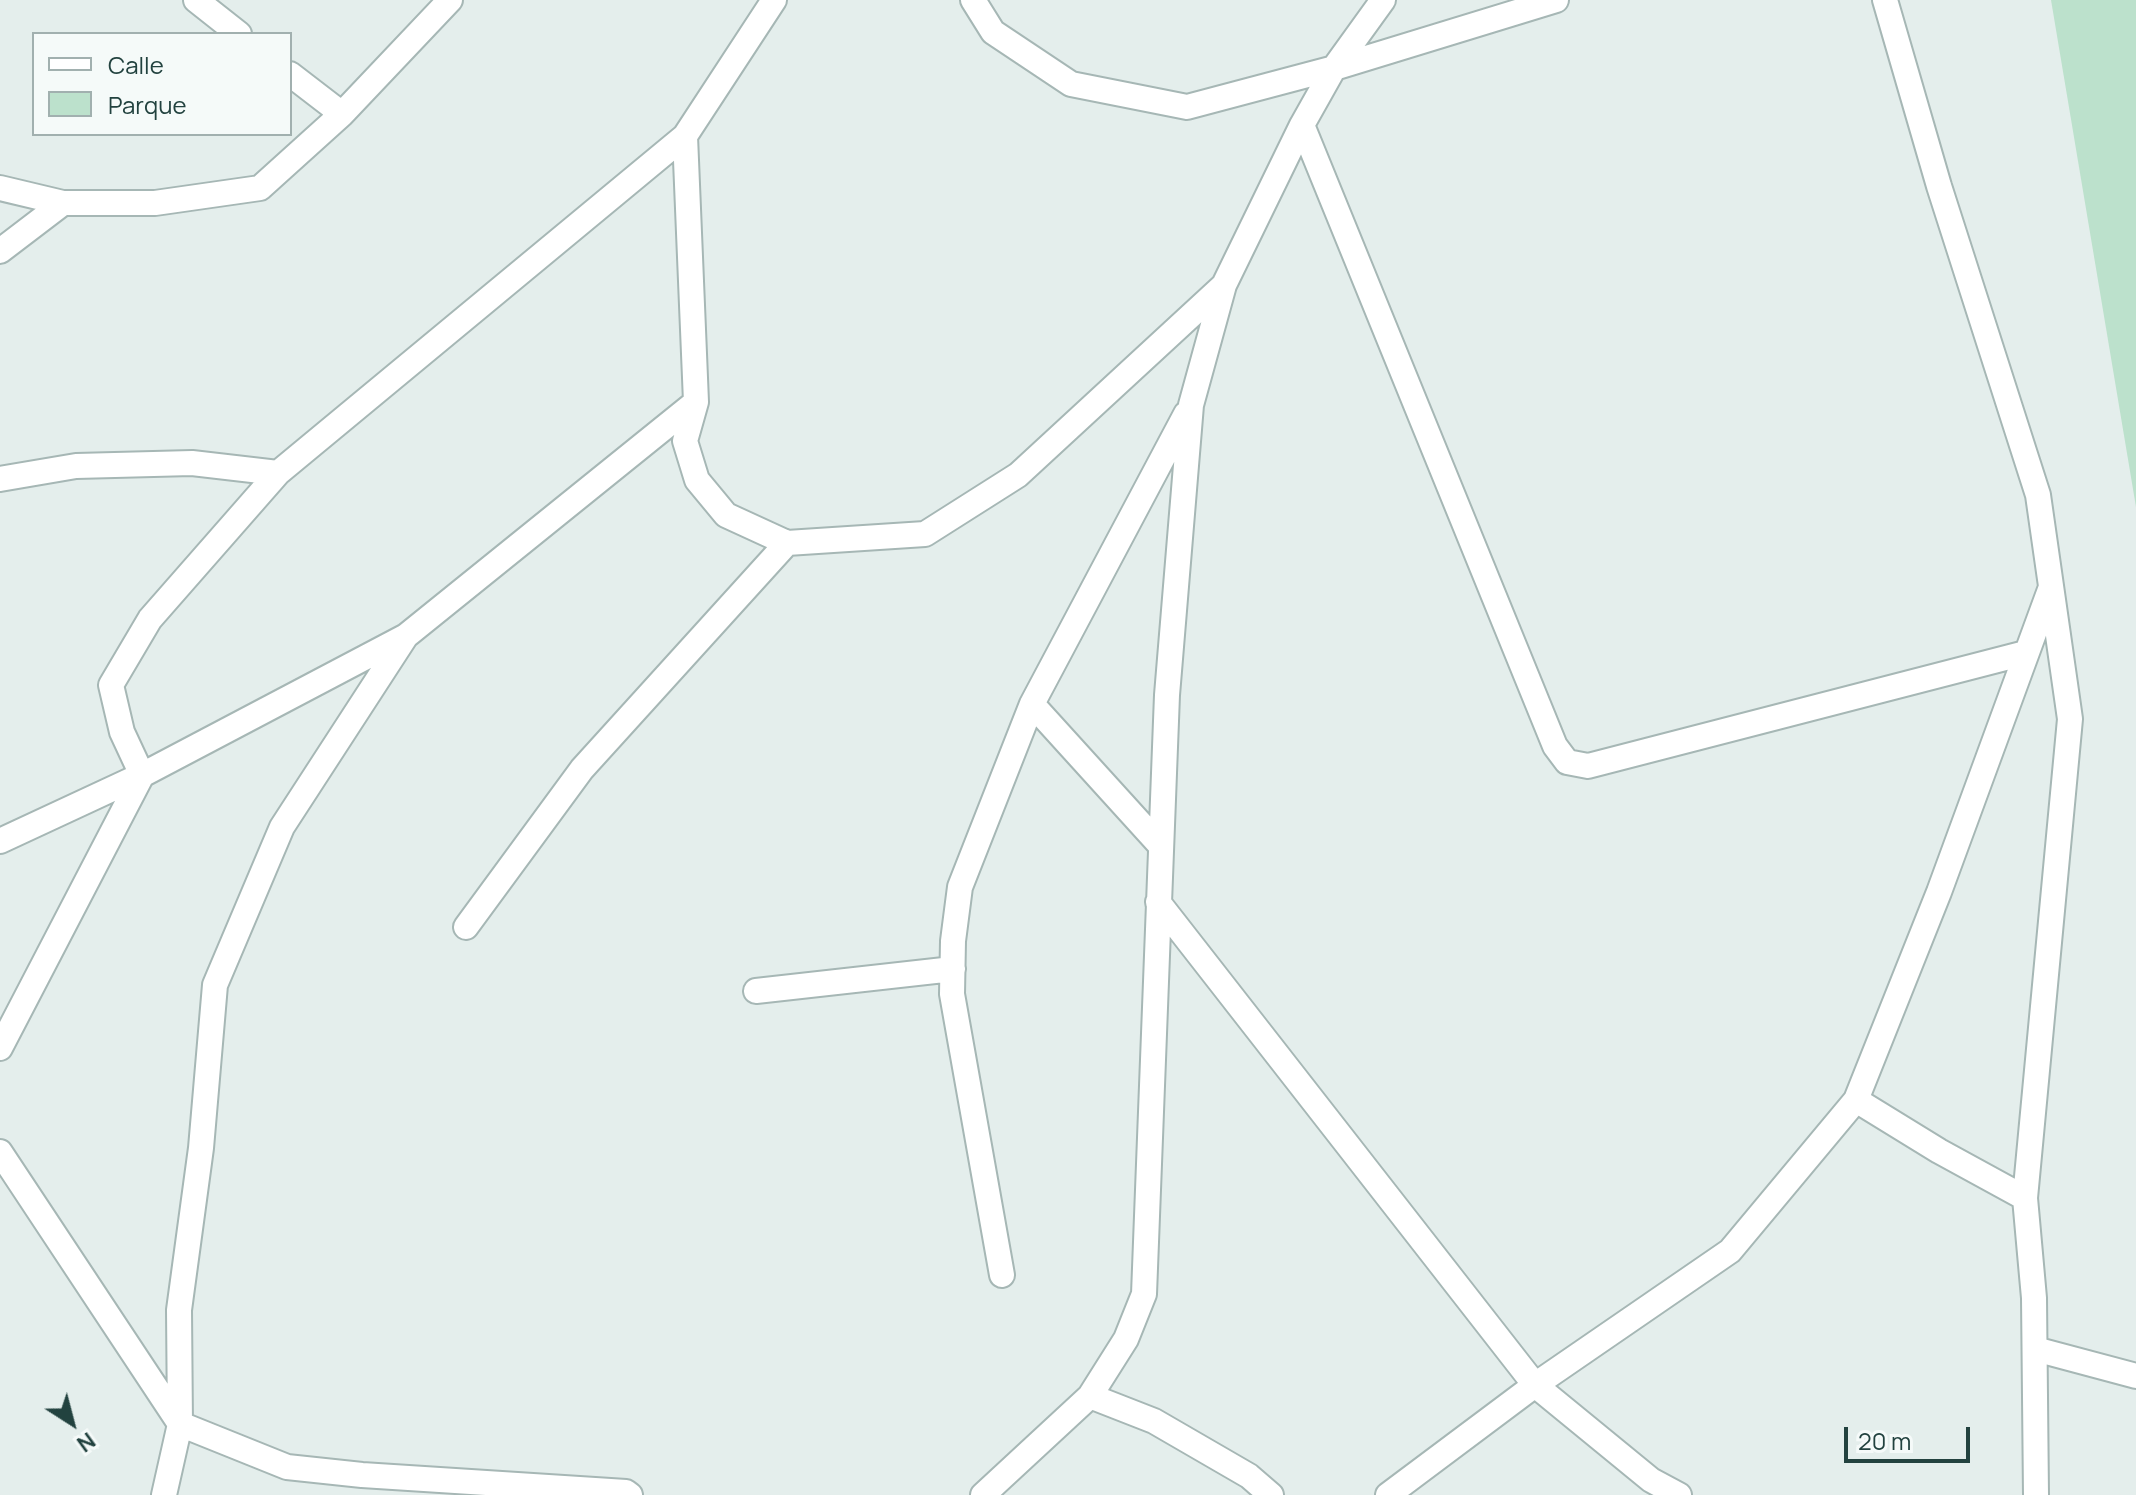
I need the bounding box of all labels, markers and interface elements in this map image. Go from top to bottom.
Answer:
legend [32,32,292,136]
text: Calle [108,48,164,81]
text: Parque [108,88,186,121]
north arrow [32,1383,112,1463]
scale bar [1848,1411,1974,1461]
text: 20 m [1858,1424,1911,1457]
text: N [71,1426,101,1459]

